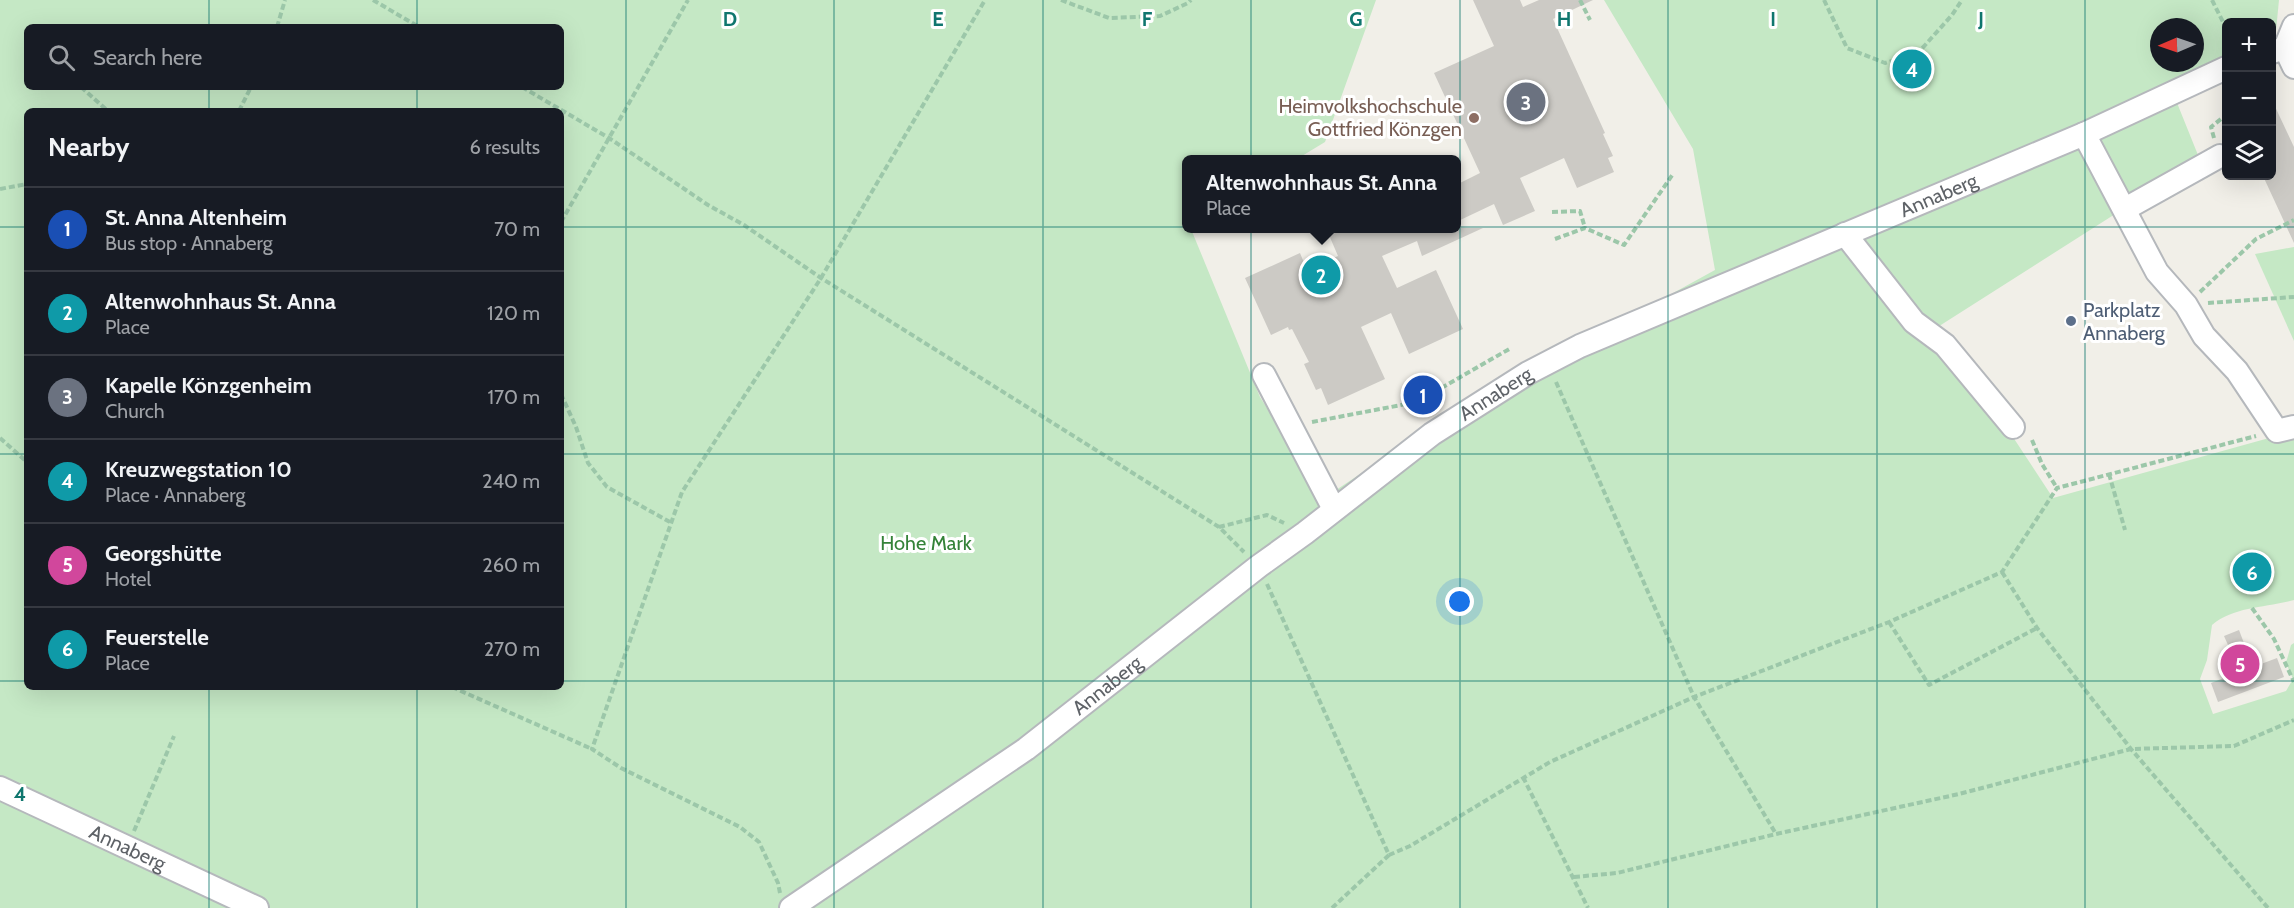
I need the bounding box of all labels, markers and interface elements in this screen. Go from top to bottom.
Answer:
text: D [723,7,737,31]
text: E [932,7,944,31]
text: F [1142,7,1153,31]
text: G [1349,7,1363,31]
text: H [1557,7,1571,31]
text: I [1770,7,1776,31]
text: J [1977,7,1984,31]
north arrow [2150,18,2204,72]
map controls [2222,18,2276,180]
button: + [2222,18,2276,72]
search box [24,24,564,90]
icon: search [45,41,78,74]
text: Search here [93,44,202,71]
pin: 4 [1892,46,1932,92]
button: − [2222,72,2276,126]
pin: 3 [1506,80,1546,124]
place label: Heimvolkshochschule Gottfried Könzgen [1278,94,1462,141]
marker: Heimvolkshochschule Gottfried Könzgen [1467,111,1481,125]
button: layers [2222,126,2276,180]
text: Nearby [48,131,129,163]
text: 6 results [469,135,540,159]
popup [1182,155,1461,233]
street label: Annaberg [1896,168,1982,222]
text: Altenwohnhaus St. Anna [1206,169,1437,196]
text: Place [1206,196,1251,220]
text: St. Anna Altenheim [105,204,287,231]
text: 1 [64,217,71,241]
text: 70 m [494,217,540,241]
text: Bus stop · Annaberg [105,231,273,255]
pin: 2 [1302,252,1340,298]
text: Altenwohnhaus St. Anna [105,288,336,315]
place label: Parkplatz Annaberg [2083,298,2166,345]
text: 2 [62,301,73,325]
text: 120 m [487,301,540,325]
marker: Parkplatz Annaberg [2064,314,2078,328]
text: Place [105,315,150,339]
street label: Annaberg [1455,361,1537,426]
text: Kapelle Könzgenheim [105,372,312,399]
pin: 1 [1404,372,1442,418]
text: 3 [62,385,73,409]
text: 170 m [488,385,540,409]
text: Church [105,399,165,423]
text: Kreuzwegstation 10 [105,456,292,483]
text: 4 [61,469,74,493]
text: 240 m [482,469,540,493]
text: Place · Annaberg [105,483,245,507]
park label: Hohe Mark [880,531,972,555]
text: Georgshütte [105,540,222,567]
pin: 6 [2232,550,2272,594]
text: 5 [62,553,73,577]
text: 260 m [482,553,540,577]
text: Hotel [105,567,151,591]
your location [1445,587,1474,616]
text: Feuerstelle [105,624,209,651]
text: 6 [62,637,73,661]
text: 270 m [484,637,540,661]
pin: 5 [2220,642,2260,686]
street label: Annaberg [1068,650,1148,720]
text: Place [105,651,150,675]
text: 4 [14,782,26,806]
street label: Annaberg [86,819,171,876]

